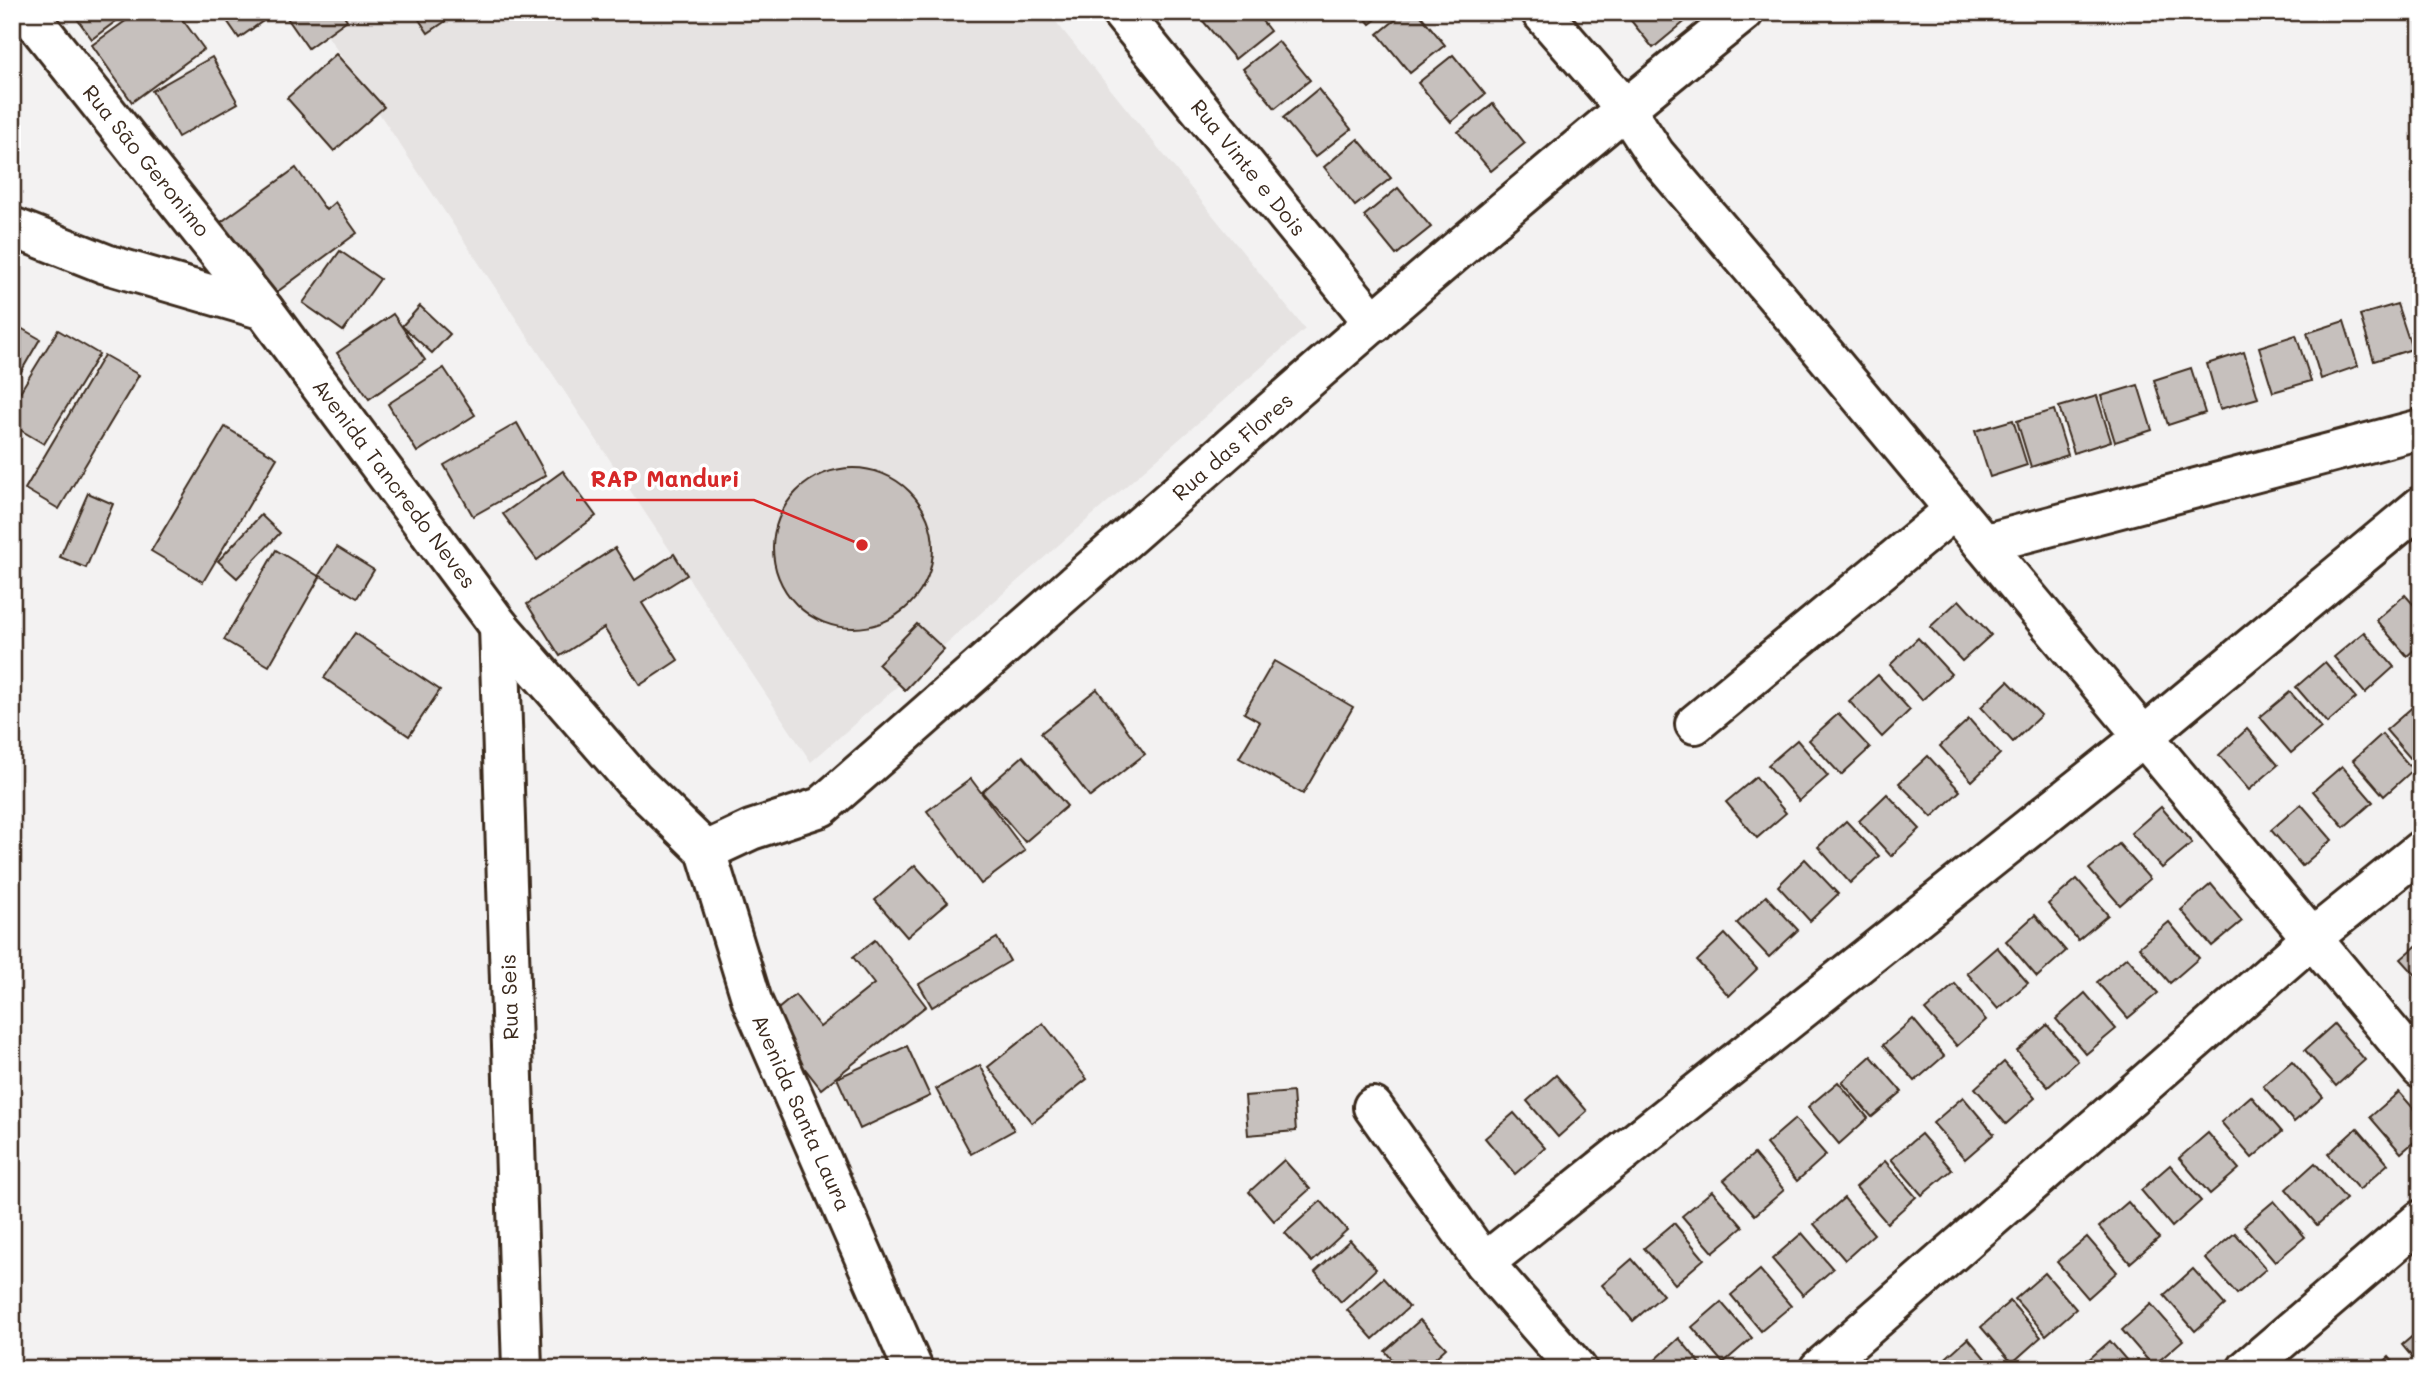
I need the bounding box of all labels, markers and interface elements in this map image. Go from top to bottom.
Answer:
street label: Rua São Geronimo [78,79,217,241]
street label: Rua Vinte e Dois [1186,93,1313,241]
street label: Avenida Tancredo Neves [308,373,483,593]
street label: Rua das Flores [1166,386,1298,506]
callout: RAP Manduri [576,456,754,500]
text: RAP Manduri [590,463,740,493]
street label: Rua Seis [494,953,523,1041]
street label: Avenida Santa Laura [747,1010,858,1215]

